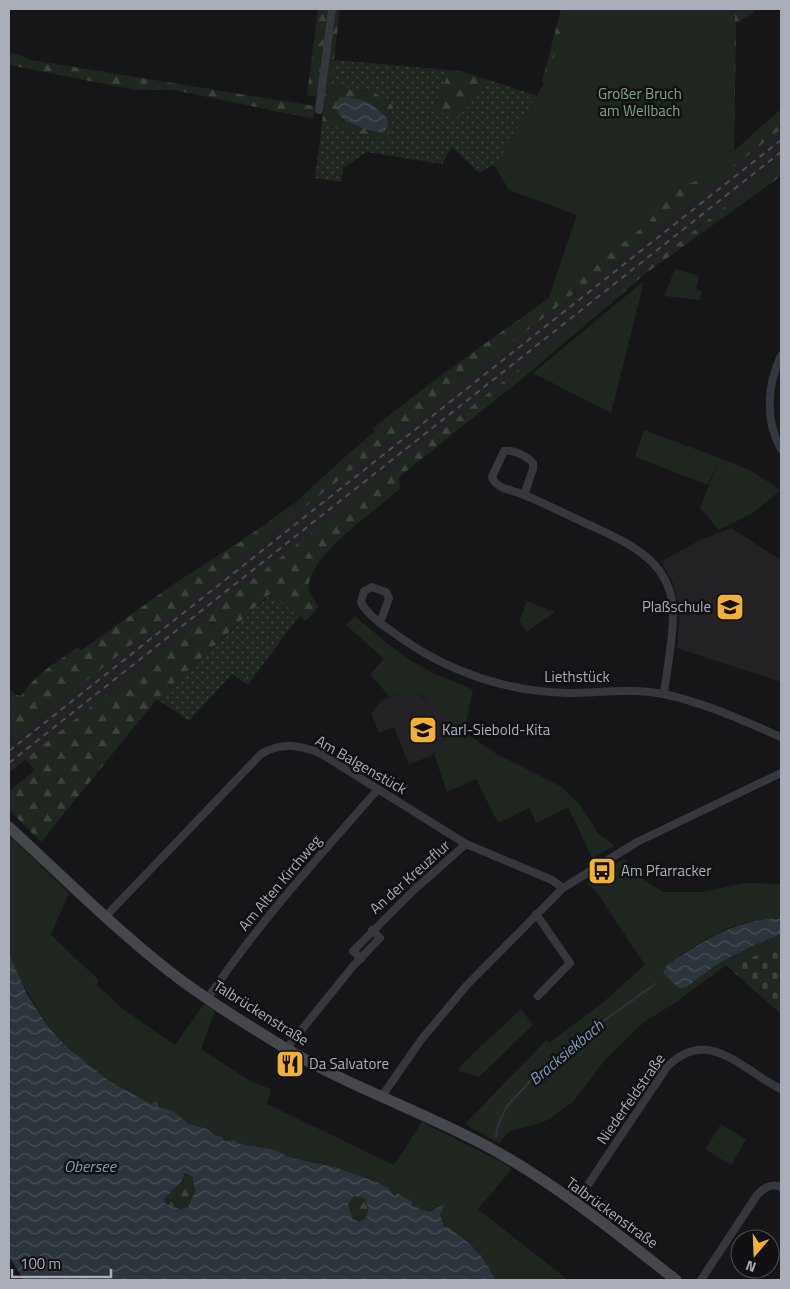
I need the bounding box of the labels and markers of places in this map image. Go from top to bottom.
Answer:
school or university icon: Plaßschule [715,592,745,622]
place label: Plaßschule [642,595,711,618]
school or university icon: Karl-Siebold-Kita [408,715,438,745]
place label: Karl-Siebold-Kita [442,718,551,741]
bus stop icon: Am Pfarracker [587,856,617,886]
place label: Am Pfarracker [621,859,711,882]
restaurant icon: Da Salvatore [275,1049,305,1079]
place label: Da Salvatore [309,1052,389,1075]

